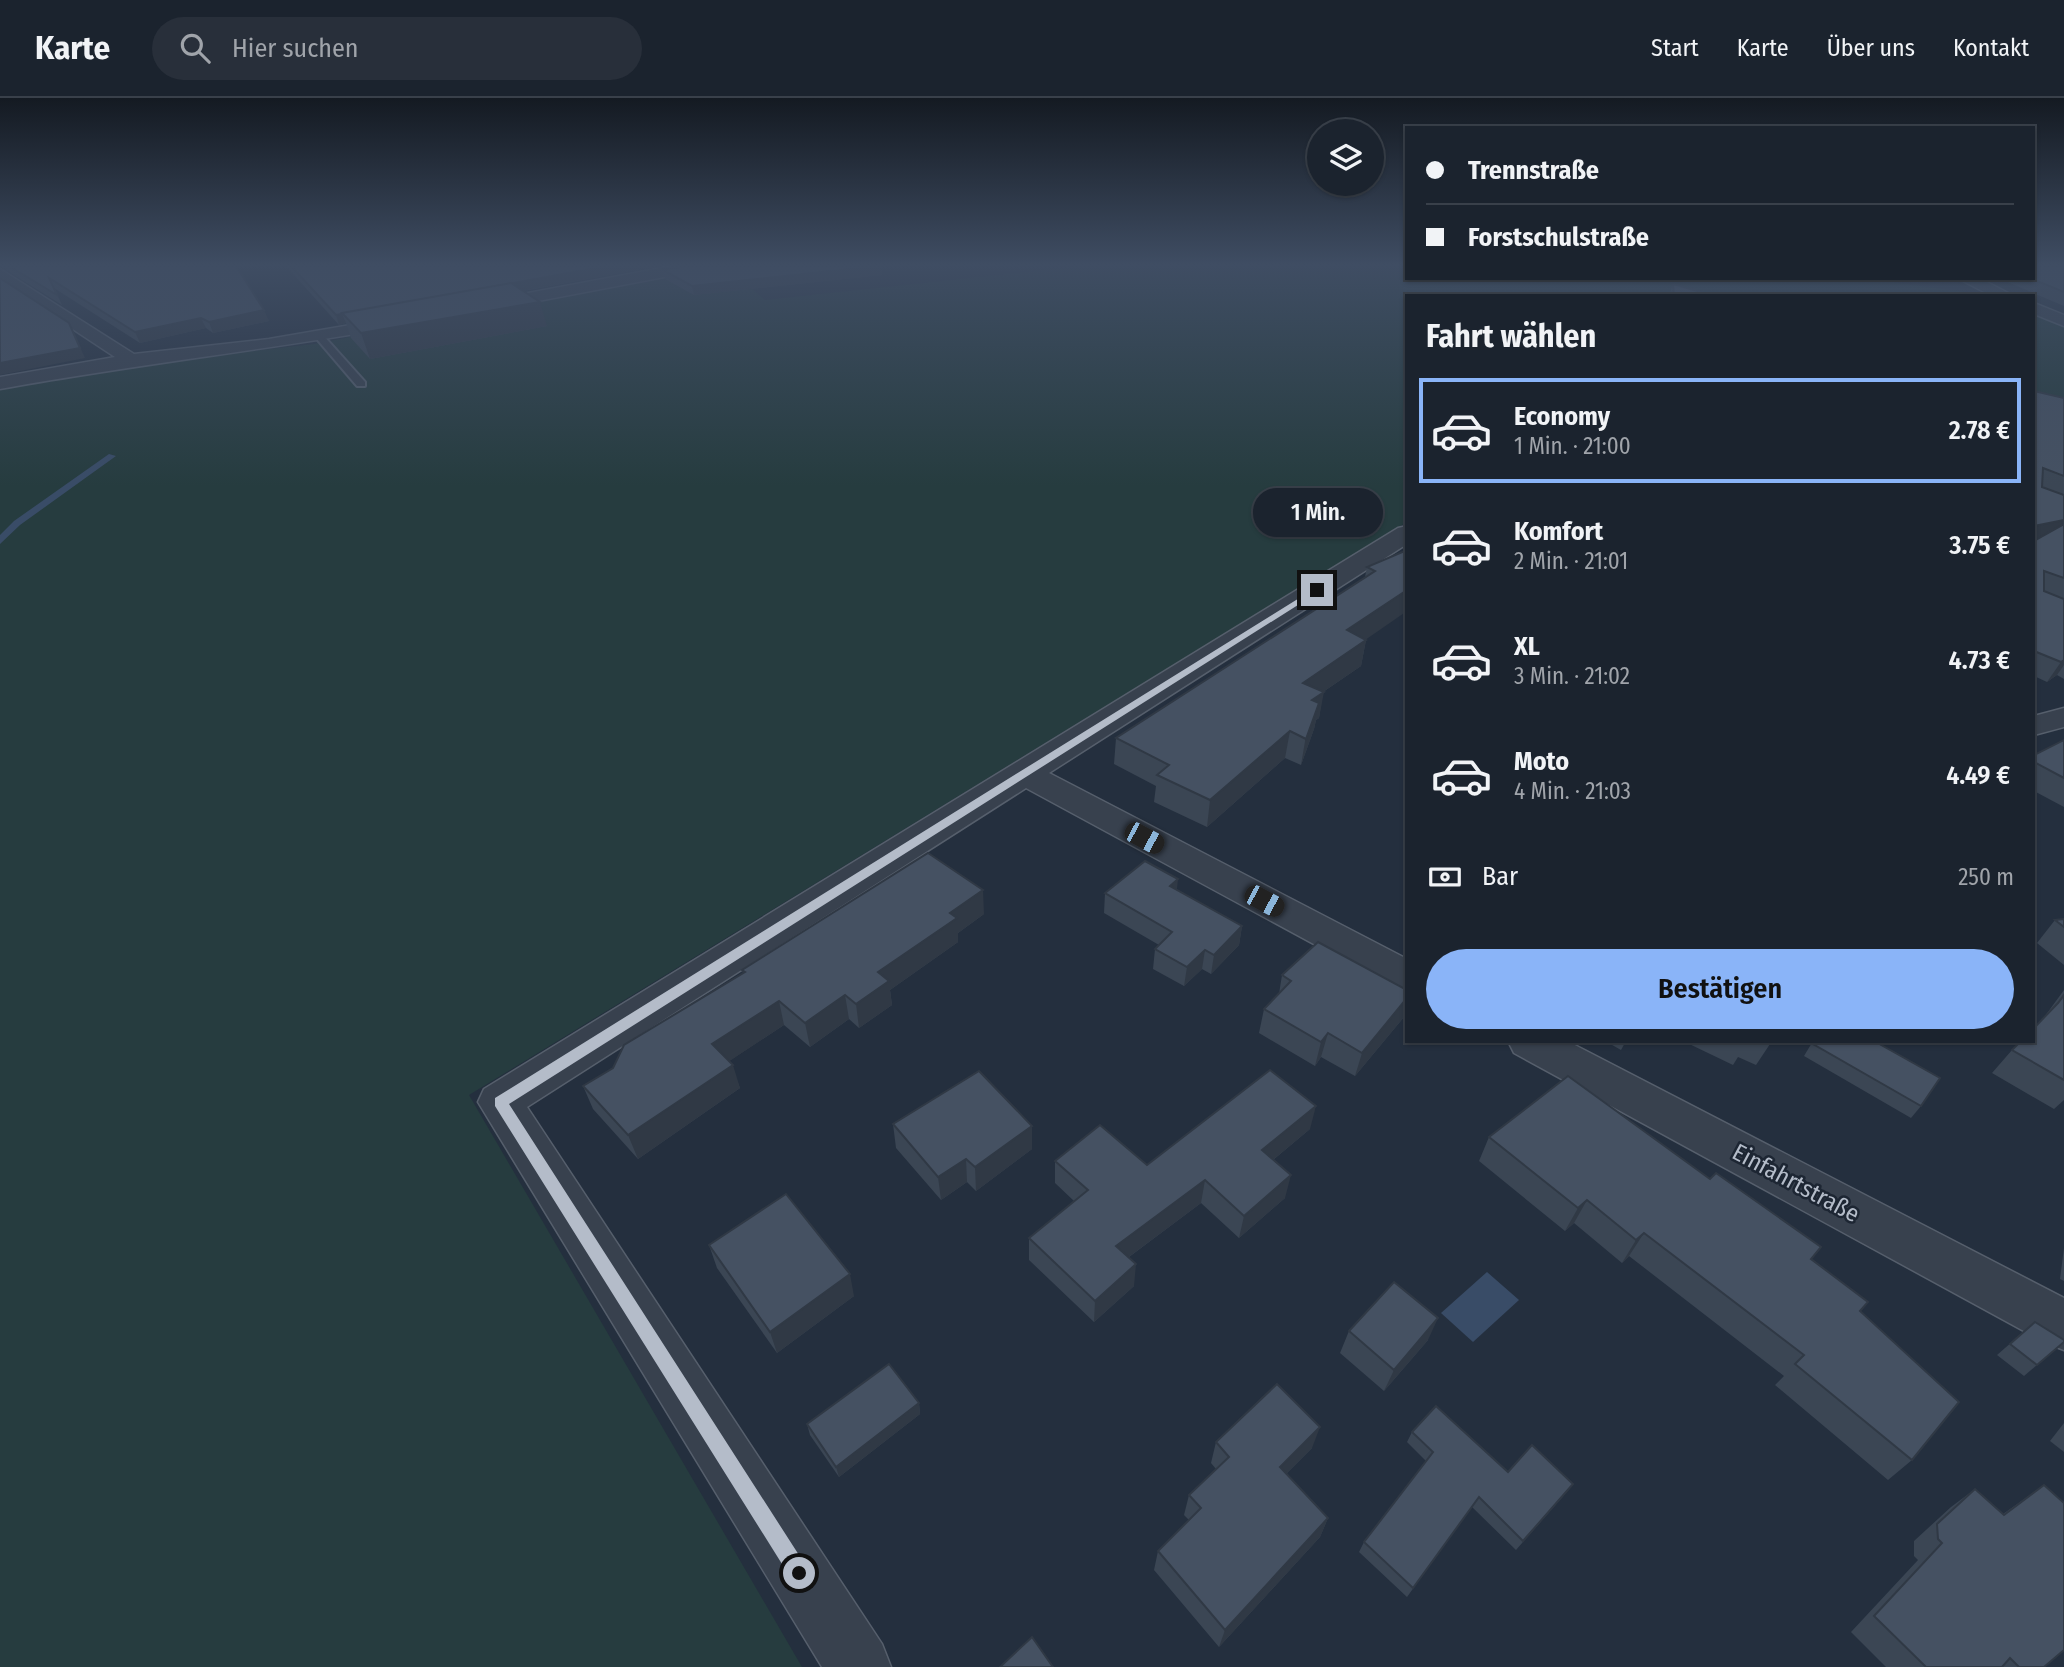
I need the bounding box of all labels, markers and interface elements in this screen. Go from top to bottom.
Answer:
search box [152,17,642,80]
text: Karte [35,28,110,68]
icon: search [176,29,214,67]
text: Hier suchen [232,33,359,64]
text: Start [1651,34,1699,62]
text: Karte [1737,34,1789,62]
text: Über uns [1827,34,1915,62]
text: Kontakt [1953,34,2029,62]
map controls [1307,119,1384,196]
button: layers [1307,119,1384,196]
text: Trennstraße [1468,155,1599,186]
text: Forstschulstraße [1468,222,1649,253]
text: Fahrt wählen [1426,317,1596,355]
icon: car [1430,399,1493,462]
text: Economy [1514,401,1610,432]
text: 2.78 € [1949,415,2010,446]
text: 1 Min. · 21:00 [1514,432,1631,460]
callout: 1 Min. [1252,489,1382,538]
text: 1 Min. [1291,498,1345,526]
icon: car [1430,514,1493,577]
text: Komfort [1514,516,1603,547]
text: 3.75 € [1949,530,2010,561]
text: 2 Min. · 21:01 [1514,547,1628,575]
route end [1301,574,1333,606]
icon: car [1430,629,1493,692]
text: XL [1514,631,1540,662]
text: 4.73 € [1949,645,2010,676]
text: 3 Min. · 21:02 [1514,662,1630,690]
icon: car [1430,744,1493,807]
text: Moto [1514,746,1569,777]
text: 4.49 € [1946,760,2010,791]
text: 4 Min. · 21:03 [1514,777,1631,805]
car [1121,819,1168,857]
icon: cash [1426,858,1464,896]
text: Bar [1482,861,1518,892]
text: 250 m [1958,863,2014,891]
car [1241,882,1288,920]
button: Bestätigen [1426,949,2014,1029]
street label: Einfahrtstraße [1728,1138,1864,1228]
route start [783,1557,815,1589]

